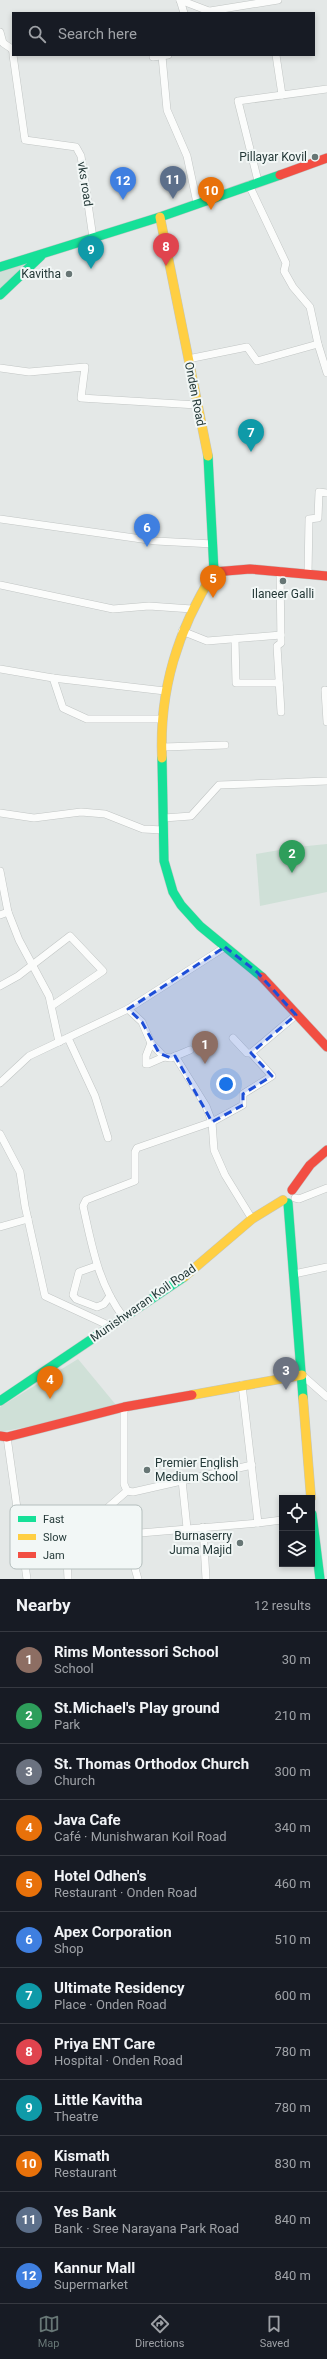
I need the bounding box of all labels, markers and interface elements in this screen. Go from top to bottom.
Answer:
search box [12,12,315,56]
icon: search [26,23,48,45]
text: Search here [58,25,137,43]
place label: Pillayar Kovil [239,150,307,164]
marker: Pillayar Kovil [310,152,320,162]
street label: vks road [75,161,95,207]
pin: 11 [160,166,186,199]
pin: 12 [110,167,136,200]
pin: 10 [198,177,224,210]
pin: 8 [153,233,179,266]
pin: 9 [78,236,104,269]
place label: Kavitha [21,267,61,281]
marker: Kavitha [64,269,74,279]
street label: Onden Road [182,361,208,427]
pin: 7 [238,419,264,452]
pin: 6 [134,514,160,547]
pin: 5 [200,565,226,598]
marker: Ilaneer Galli [278,576,288,586]
place label: Ilaneer Galli [252,587,314,601]
pin: 2 [279,840,305,873]
pin: 1 [192,1031,218,1064]
your location [216,1074,236,1094]
street label: Munishwaran Koil Road [88,1261,198,1345]
pin: 3 [273,1357,299,1390]
pin: 4 [37,1366,63,1399]
place label: Premier English Medium School [155,1456,239,1484]
marker: Premier English Medium School [142,1465,152,1475]
map controls [279,1495,315,1567]
button: locate [279,1495,315,1531]
legend [10,1505,142,1569]
text: Fast [43,1513,65,1526]
place label: Burnaserry Juma Majid [169,1529,232,1557]
text: Slow [43,1531,67,1544]
button: layers [279,1531,315,1567]
marker: Burnaserry Juma Majid [235,1538,245,1548]
text: Jam [43,1549,65,1562]
text: Nearby [16,1595,71,1615]
text: 12 results [254,1598,311,1613]
text: Rims Montessori School [54,1643,219,1661]
text: 1 [25,1652,33,1667]
text: 30 m [282,1652,311,1667]
text: School [54,1661,94,1676]
text: St.Michael's Play ground [54,1699,220,1717]
text: 2 [25,1708,33,1723]
text: 210 m [274,1708,311,1723]
text: Park [54,1717,80,1732]
text: St. Thomas Orthodox Church [54,1755,249,1773]
text: 3 [25,1764,33,1779]
text: 300 m [274,1764,311,1779]
text: Church [54,1773,95,1788]
text: Java Cafe [54,1811,121,1829]
text: 4 [25,1820,33,1835]
text: 340 m [274,1820,311,1835]
text: Café · Munishwaran Koil Road [54,1829,227,1844]
text: Hotel Odhen's [54,1867,146,1885]
text: 5 [25,1876,33,1891]
text: 460 m [274,1876,311,1891]
text: Restaurant · Onden Road [54,1885,197,1900]
text: Apex Corporation [54,1923,172,1941]
text: 6 [25,1932,33,1947]
text: 510 m [274,1932,311,1947]
text: Shop [54,1941,84,1956]
text: Ultimate Residency [54,1979,185,1997]
text: 7 [25,1988,33,2003]
text: 600 m [274,1988,311,2003]
text: Place · Onden Road [54,1997,167,2012]
text: Priya ENT Care [54,2035,155,2053]
text: 8 [25,2044,33,2059]
text: 780 m [274,2044,311,2059]
text: Hospital · Onden Road [54,2053,183,2068]
text: Little Kavitha [54,2091,143,2109]
text: 9 [25,2100,33,2115]
text: 780 m [274,2100,311,2115]
text: Theatre [54,2109,98,2124]
text: Kismath [54,2147,110,2165]
text: 10 [22,2156,36,2171]
text: 830 m [274,2156,311,2171]
text: Restaurant [54,2165,117,2180]
text: Yes Bank [54,2203,116,2221]
text: 11 [22,2212,36,2227]
text: 840 m [274,2212,311,2227]
text: Bank · Sree Narayana Park Road [54,2221,239,2236]
text: Kannur Mall [54,2259,135,2277]
text: 12 [22,2268,36,2283]
text: 840 m [274,2268,311,2283]
text: Supermarket [54,2277,128,2292]
tab: Map [38,2313,60,2350]
tab: Directions [135,2313,184,2350]
tab: Saved [260,2313,289,2350]

